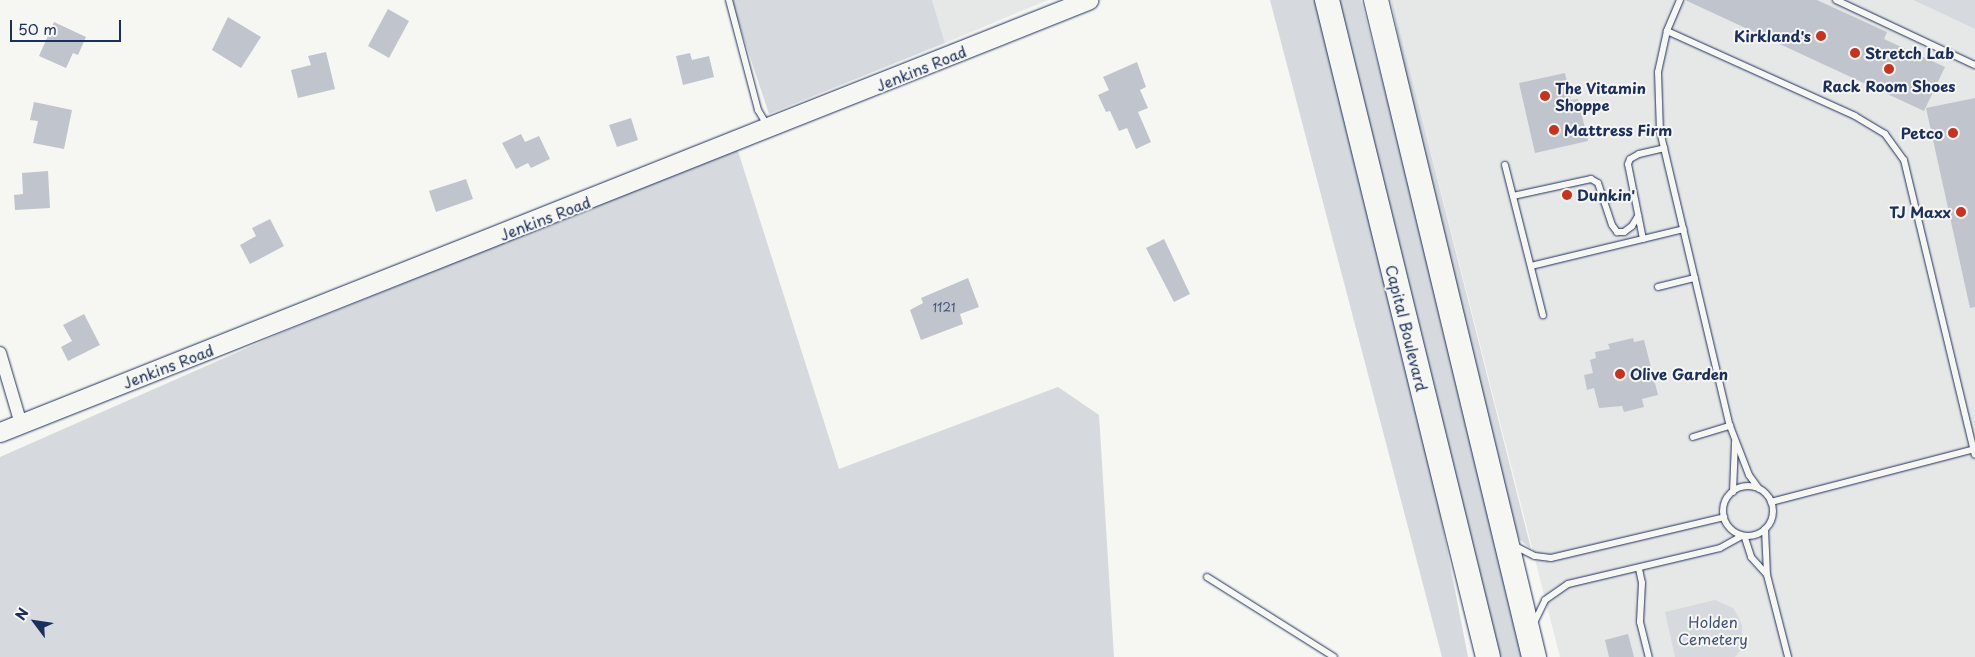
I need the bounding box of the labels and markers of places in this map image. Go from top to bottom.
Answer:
place label: Kirkland's [1734,27,1811,45]
marker: Kirkland's [1815,30,1827,42]
place label: Stretch Lab [1865,44,1955,62]
marker: Stretch Lab [1849,47,1861,59]
marker: Rack Room Shoes [1883,63,1895,75]
place label: Rack Room Shoes [1823,77,1955,95]
place label: The Vitamin Shoppe [1555,78,1647,113]
marker: The Vitamin Shoppe [1539,90,1551,102]
place label: Mattress Firm [1564,121,1672,139]
marker: Mattress Firm [1548,124,1560,136]
place label: Petco [1901,124,1943,142]
marker: Petco [1947,127,1959,139]
place label: Dunkin' [1577,186,1635,204]
marker: Dunkin' [1561,189,1573,201]
place label: TJ Maxx [1888,203,1951,221]
marker: TJ Maxx [1955,206,1967,218]
place label: Olive Garden [1630,365,1728,383]
marker: Olive Garden [1614,368,1626,380]

